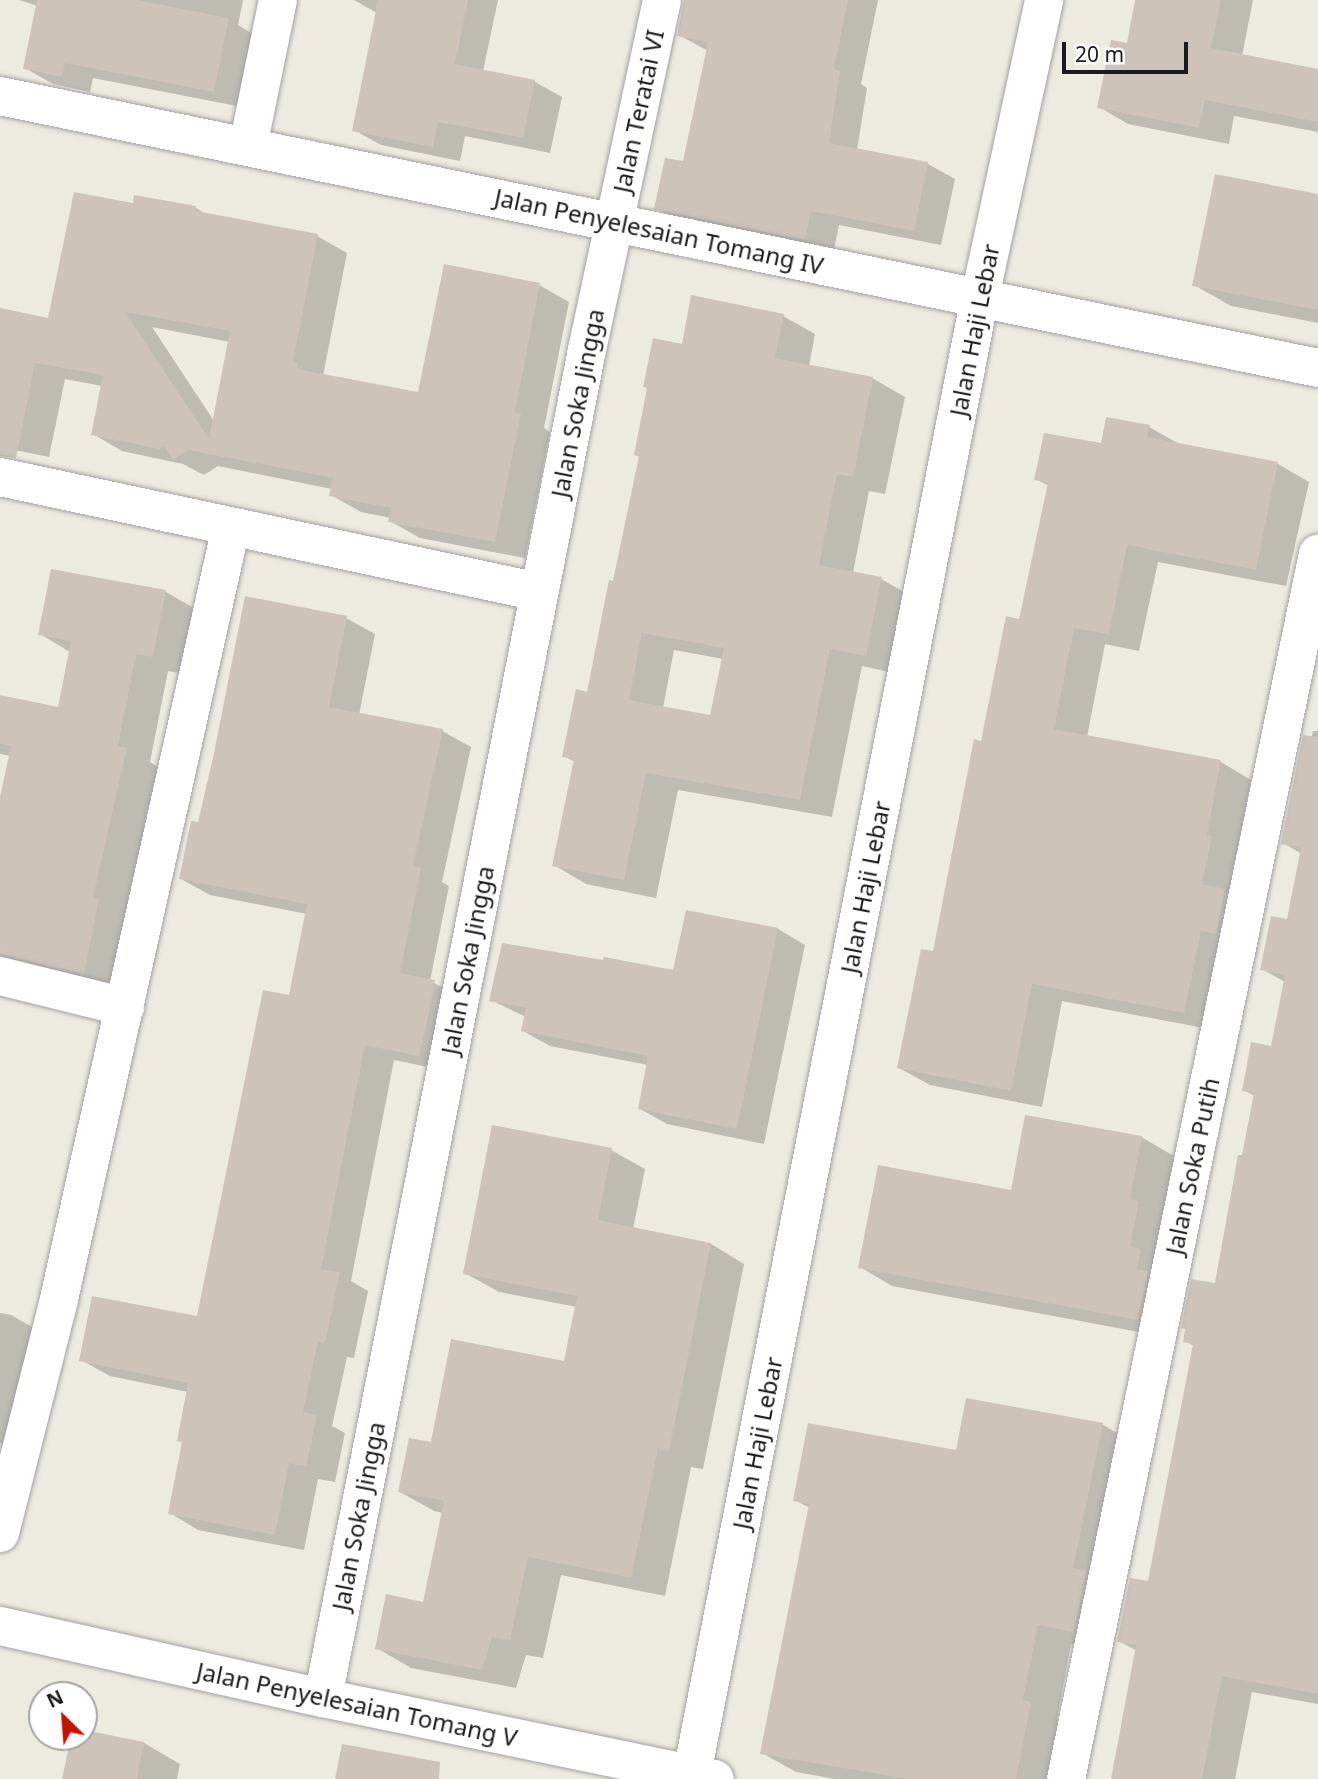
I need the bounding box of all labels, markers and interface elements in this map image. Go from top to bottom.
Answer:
street label: Jalan Teratai VI [607,27,669,195]
scale bar [1066,28,1192,72]
text: 20 m [1075,40,1124,68]
street label: Jalan Penyelesaian Tomang IV [492,182,826,280]
street label: Jalan Haji Lebar [943,241,1005,419]
street label: Jalan Soka Jingga [545,306,609,500]
street label: Jalan Haji Lebar [834,798,896,976]
street label: Jalan Soka Jingga [435,863,499,1057]
street label: Jalan Soka Putih [1159,1075,1225,1257]
street label: Jalan Haji Lebar [726,1354,788,1532]
street label: Jalan Soka Jingga [326,1419,390,1613]
street label: Jalan Penyelesaian Tomang V [194,1656,520,1752]
north arrow [28,1681,98,1751]
text: N [42,1684,67,1714]

